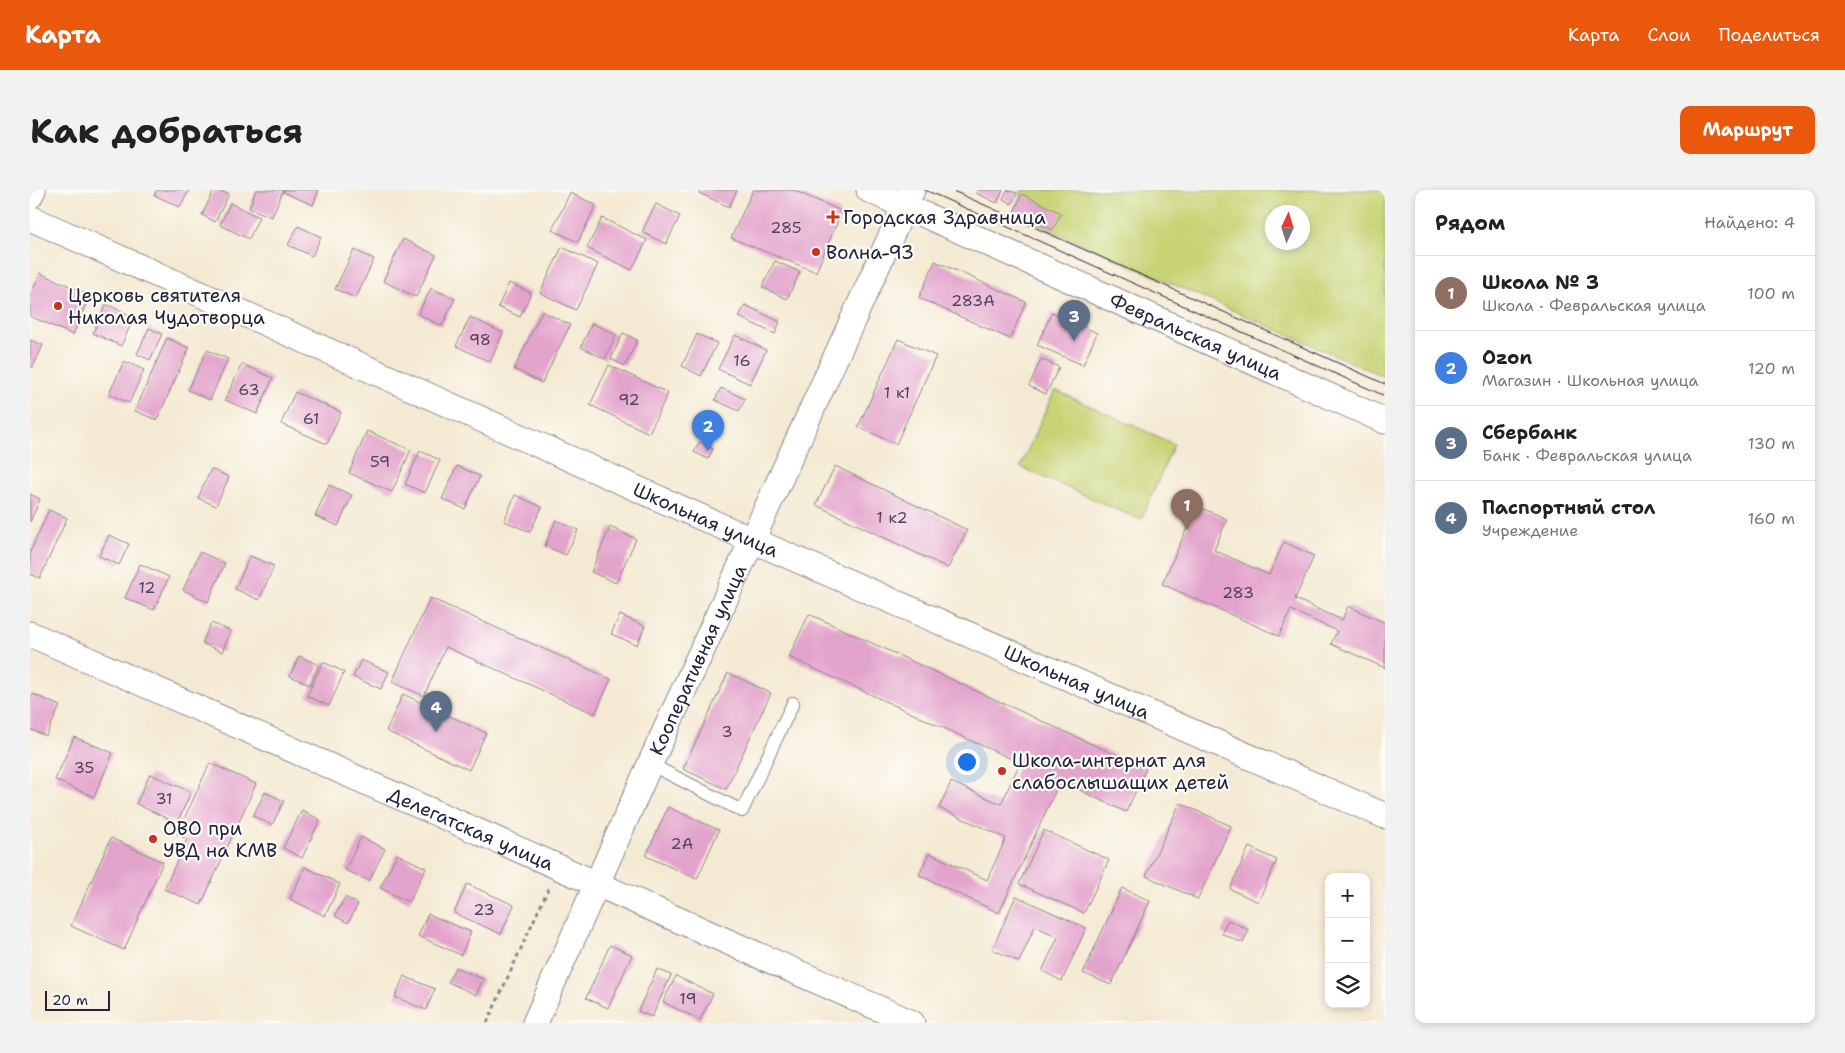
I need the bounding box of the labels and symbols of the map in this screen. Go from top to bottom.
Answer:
place label: Городская Здравница [843,205,1046,230]
north arrow [1265,205,1310,250]
marker: Городская Здравница [827,211,839,223]
house number: 285 [770,217,802,238]
place label: Волна-93 [826,240,914,265]
marker: Волна-93 [810,246,822,258]
place label: Церковь святителя Николая Чудотворца [68,283,265,330]
street label: Февральская улица [1106,287,1286,386]
house number: 283А [951,290,995,311]
marker: Церковь святителя Николая Чудотворца [52,300,64,312]
pin: 3 [1058,300,1090,341]
house number: 98 [469,329,491,350]
house number: 16 [733,350,751,371]
house number: 63 [238,379,260,400]
house number: 1 к1 [884,382,910,403]
house number: 92 [618,389,640,410]
house number: 61 [303,408,319,429]
pin: 2 [692,410,724,451]
house number: 59 [370,451,390,472]
street label: Школьная улица [629,476,783,563]
pin: 1 [1171,489,1203,530]
house number: 1 к2 [876,507,908,528]
street label: Кооперативная улица [643,560,752,759]
house number: 12 [138,577,156,598]
house number: 283 [1222,582,1254,603]
street label: Школьная улица [1000,639,1154,724]
pin: 4 [420,691,452,732]
house number: 3 [721,721,733,742]
place label: Школа-интернат для слабослышащих детей [1012,748,1229,795]
your location [954,749,980,775]
house number: 35 [74,757,94,778]
marker: Школа-интернат для слабослышащих детей [996,765,1008,777]
street label: Делегатская улица [384,781,558,876]
house number: 31 [155,788,173,809]
place label: ОВО при УВД на КМВ [163,816,277,863]
marker: ОВО при УВД на КМВ [147,833,159,845]
house number: 2А [671,833,693,854]
house number: 23 [473,899,495,920]
scale bar [45,988,110,1011]
house number: 19 [679,988,697,1009]

